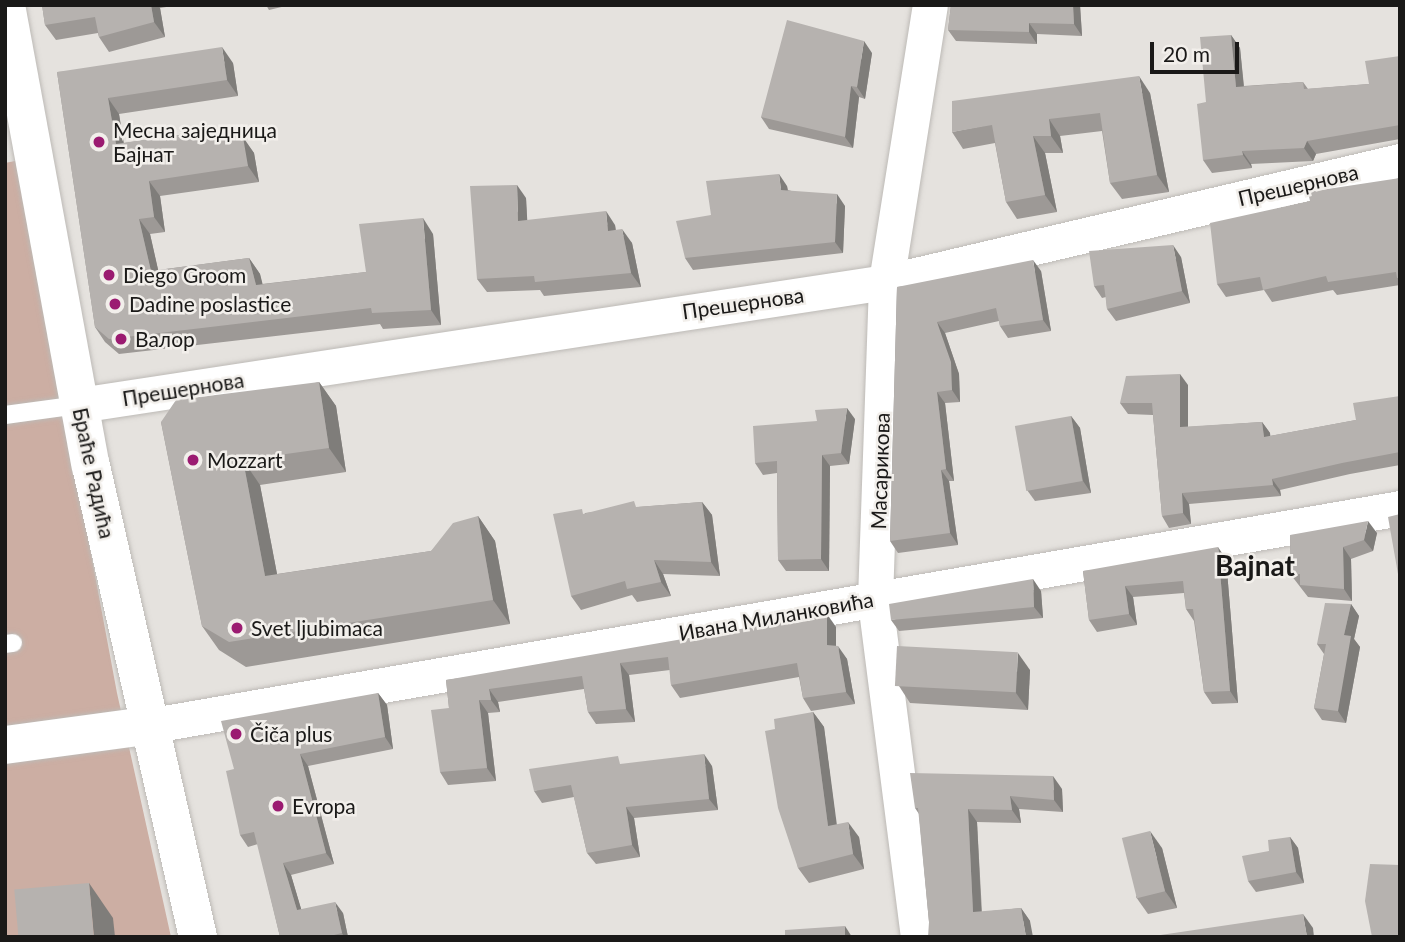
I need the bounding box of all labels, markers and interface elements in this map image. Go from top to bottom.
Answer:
scale bar [1153,28,1242,72]
text: 20 m [1163,41,1210,66]
place label: Месна заједница Бајнат [113,117,277,167]
marker: Месна заједница Бајнат [91,134,107,150]
street label: Прешернова [1235,159,1361,211]
place label: Diego Groom [123,262,246,288]
marker: Diego Groom [101,267,117,283]
street label: Прешернова [680,282,806,324]
place label: Dadine poslastice [129,291,291,317]
marker: Dadine poslastice [107,296,123,312]
place label: Валор [135,326,195,352]
marker: Валор [113,331,129,347]
street label: Прешернова [120,367,246,411]
street label: Браће Радића [68,405,120,541]
street label: Масарикова [865,412,895,530]
place label: Mozzart [207,447,282,473]
marker: Mozzart [185,452,201,468]
district label: Bajnat [1215,548,1295,582]
street label: Ивана Миланковића [677,586,875,646]
place label: Svet ljubimaca [251,615,383,641]
marker: Svet ljubimaca [229,620,245,636]
place label: Čiča plus [250,721,332,747]
marker: Čiča plus [228,726,244,742]
place label: Evropa [292,793,356,819]
marker: Evropa [270,798,286,814]

